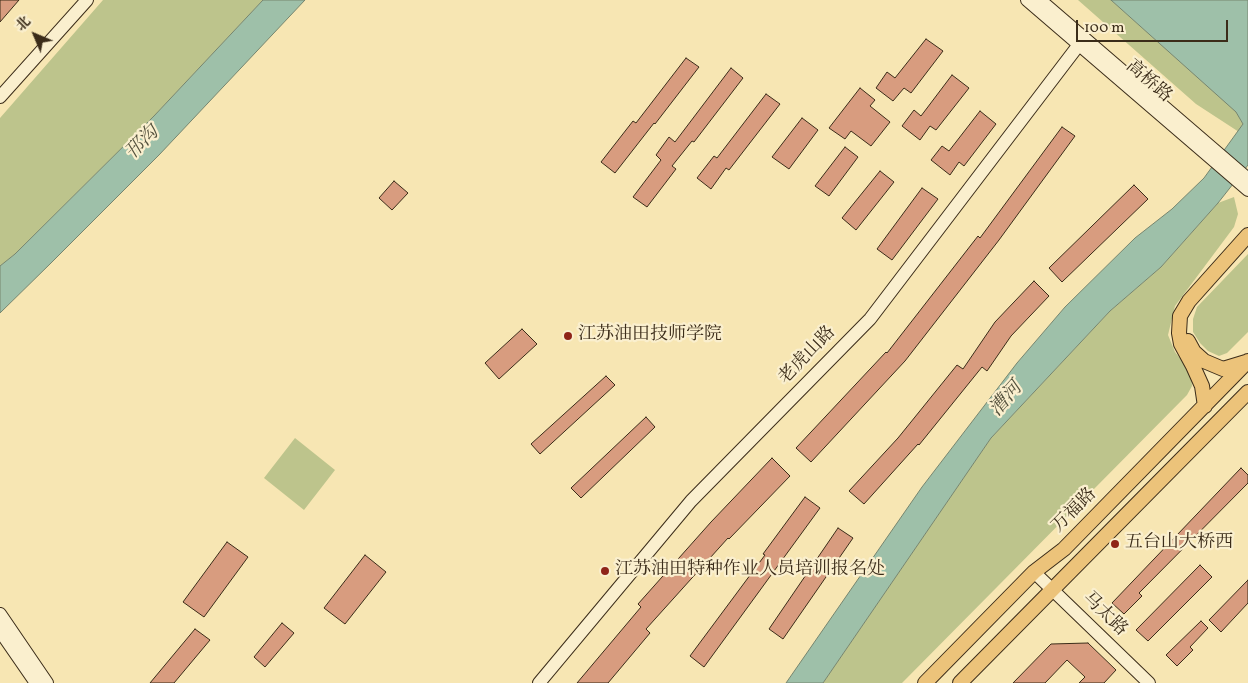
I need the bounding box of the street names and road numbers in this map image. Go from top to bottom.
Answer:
street label: 高桥路 [1121,56,1175,108]
street label: 老虎山路 [775,323,841,389]
street label: 万福路 [1048,484,1102,538]
street label: 马太路 [1077,588,1131,642]

